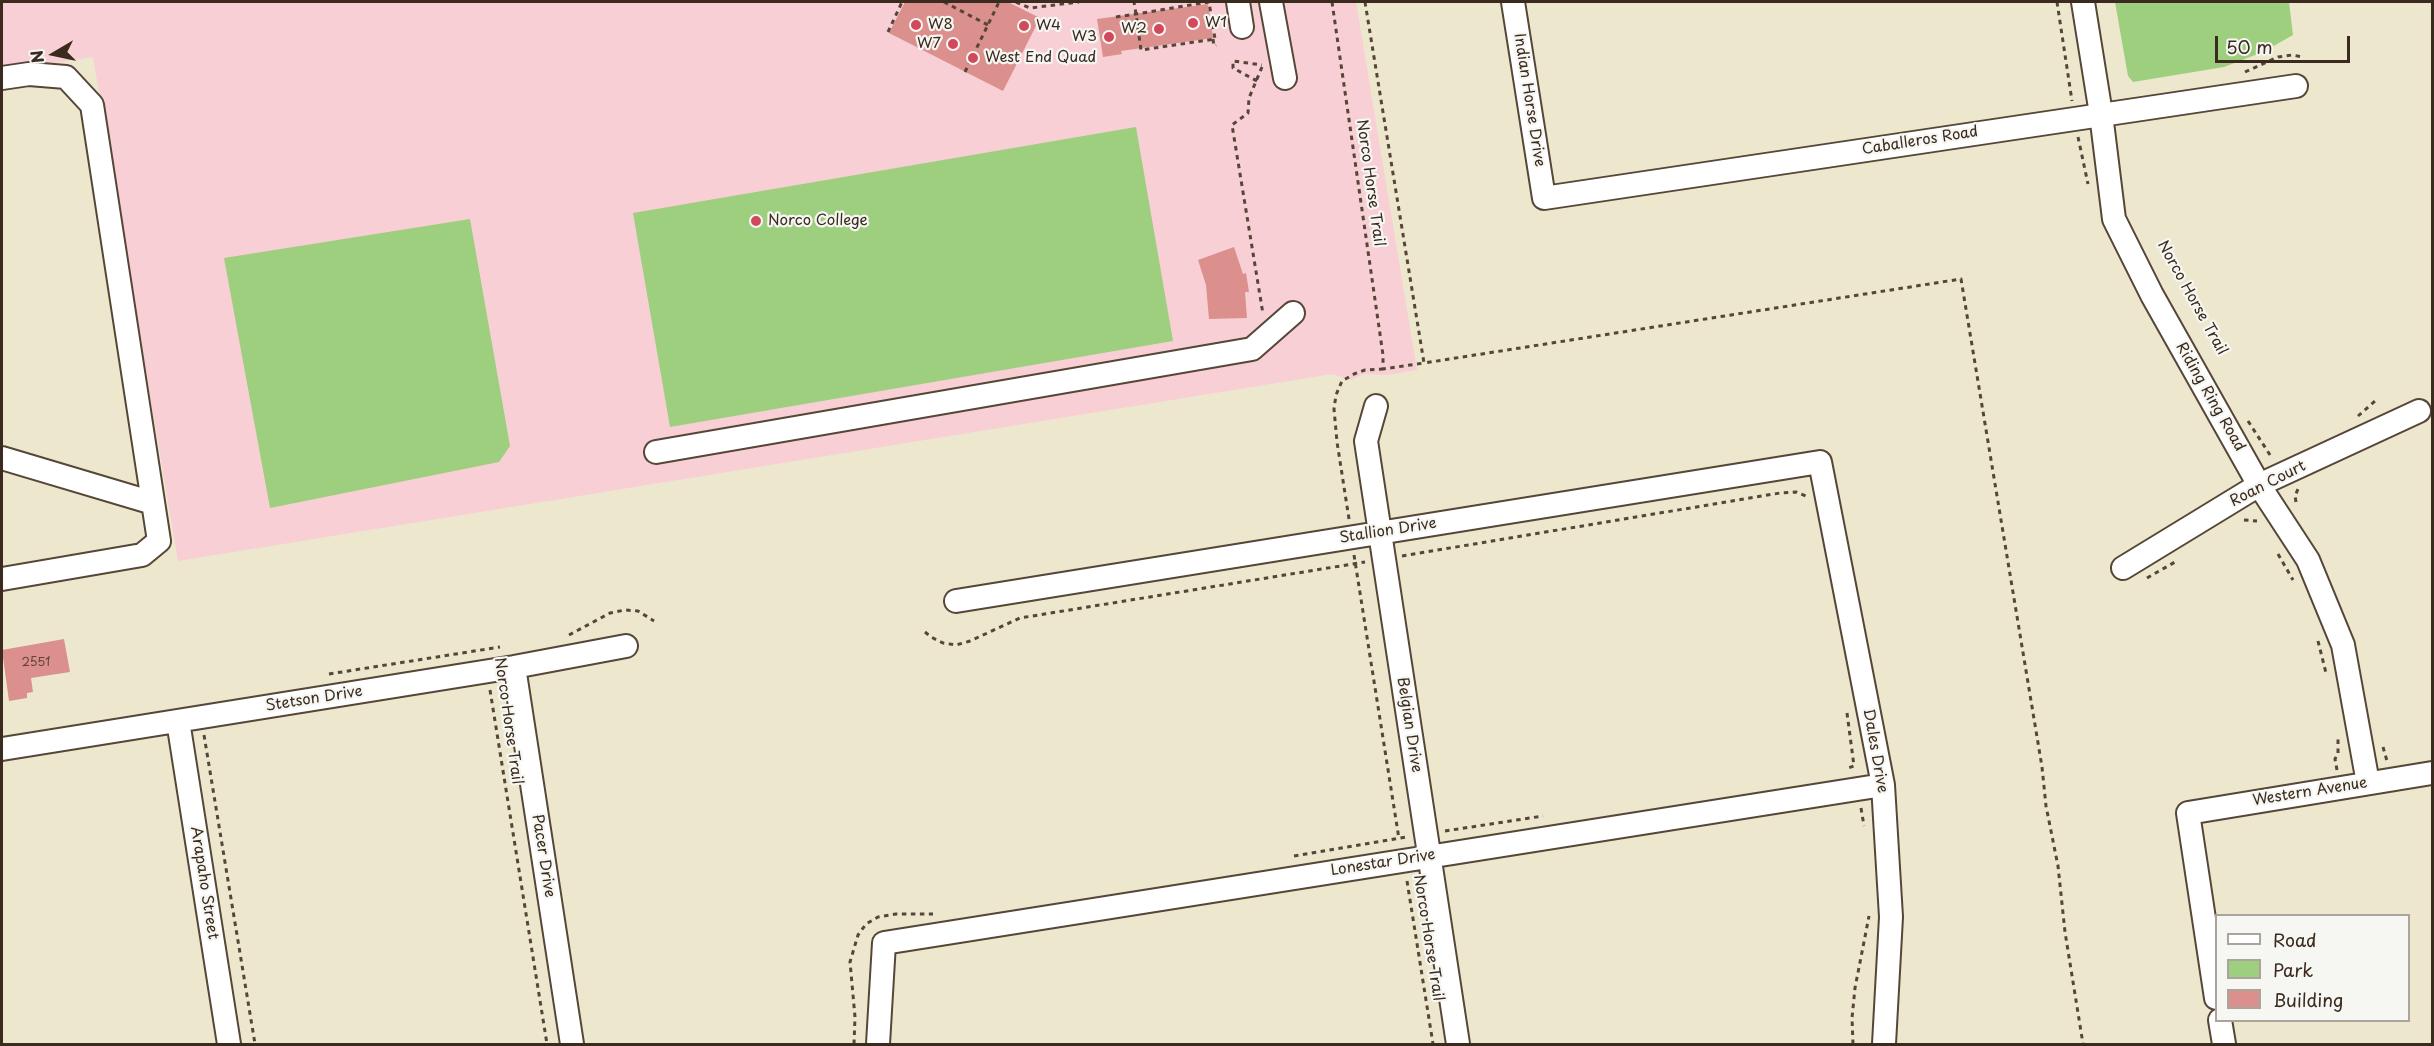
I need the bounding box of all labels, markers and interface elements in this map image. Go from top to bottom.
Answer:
place label: W1 [1205,14,1227,32]
place label: W8 [928,16,953,34]
marker: W1 [1186,16,1200,30]
place label: W4 [1036,17,1061,35]
marker: W8 [909,18,923,32]
marker: W4 [1017,19,1031,33]
place label: W2 [1121,20,1147,38]
marker: W2 [1152,22,1166,36]
north arrow [24,24,84,84]
scale bar [2218,24,2353,62]
place label: W3 [1072,28,1097,46]
marker: W3 [1102,30,1116,44]
street label: Indian Horse Drive [1510,32,1548,168]
text: 50 m [2226,33,2273,60]
place label: W7 [917,35,941,53]
marker: W7 [946,37,960,51]
text: N [23,49,49,65]
place label: West End Quad [985,49,1096,67]
marker: West End Quad [966,51,980,65]
street label: Norco Horse Trail [1352,118,1388,248]
street label: Caballeros Road [1861,123,1979,159]
place label: Norco College [768,212,868,230]
marker: Norco College [749,214,763,228]
street label: Norco Horse Trail [2153,238,2231,358]
street label: Riding Ring Road [2171,339,2249,455]
street label: Roan Court [2227,457,2309,511]
street label: Stallion Drive [1338,514,1438,548]
house number: 2551 [22,656,50,670]
street label: Norco Horse Trail [490,656,526,786]
street label: Belgian Drive [1393,676,1425,774]
street label: Stetson Drive [264,682,364,716]
street label: Dales Drive [1859,708,1891,794]
street label: Western Avenue [2251,774,2369,810]
street label: Pacer Drive [528,813,558,899]
street label: Arapaho Street [186,825,222,941]
street label: Lonestar Drive [1329,846,1437,880]
street label: Norco Horse Trail [1409,873,1447,1003]
legend [2215,914,2410,1022]
text: Road [2273,926,2317,953]
text: Park [2273,956,2313,983]
text: Building [2273,986,2343,1013]

